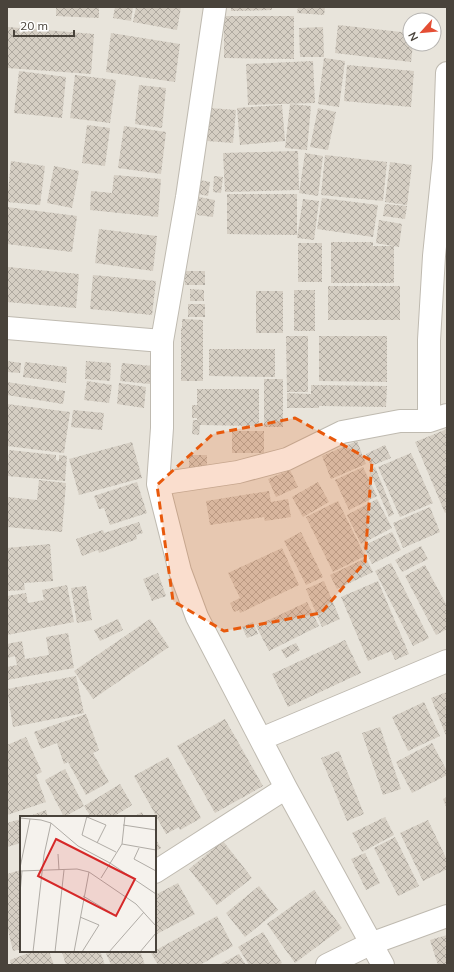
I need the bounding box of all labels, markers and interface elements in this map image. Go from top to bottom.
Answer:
scale bar [14,12,74,38]
north arrow [402,12,442,52]
text: 20 m [20,18,48,33]
text: N [405,30,421,43]
inset map [20,816,156,952]

